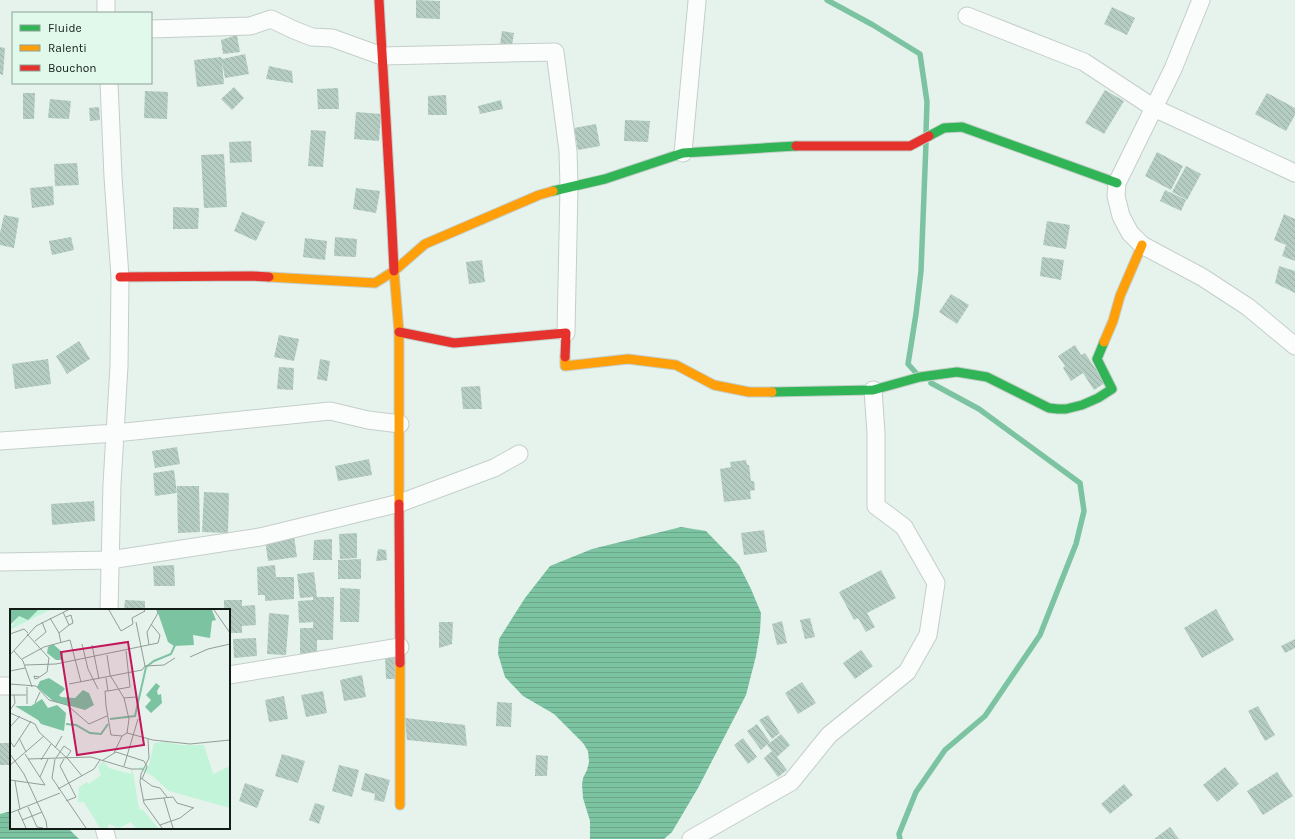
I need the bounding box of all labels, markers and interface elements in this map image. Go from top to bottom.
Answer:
legend [12,12,152,84]
text: Fluide [48,21,82,35]
text: Ralenti [48,41,87,55]
text: Bouchon [48,61,97,75]
inset map [10,609,230,829]

